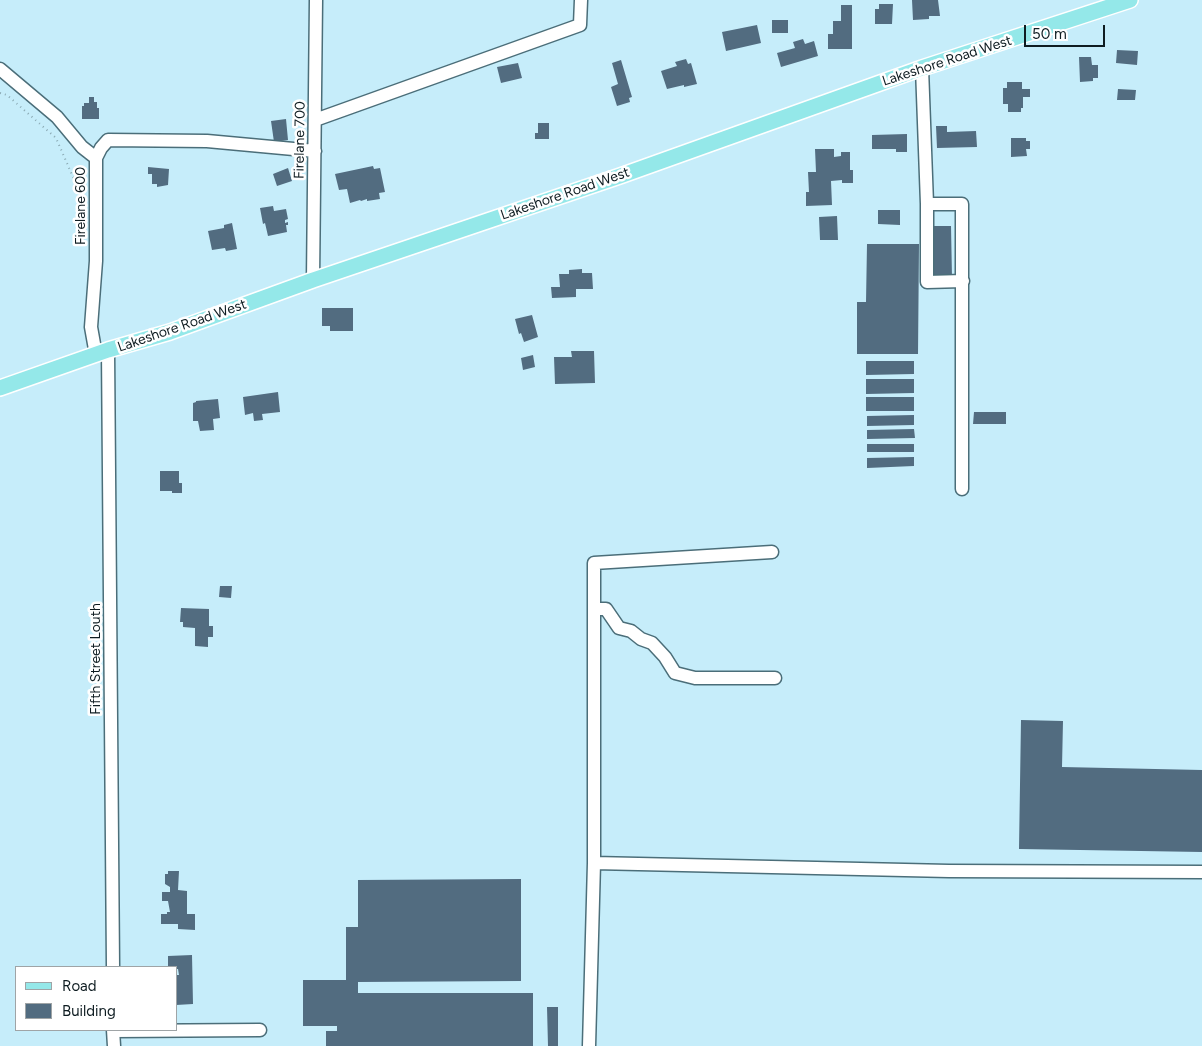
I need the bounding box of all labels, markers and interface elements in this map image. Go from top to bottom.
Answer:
scale bar [1027,15,1108,47]
text: 50 m [1032,25,1067,43]
street label: Lakeshore Road West [880,32,1014,90]
street label: Firelane 700 [291,101,309,179]
street label: Lakeshore Road West [498,164,632,224]
street label: Firelane 600 [73,167,89,245]
street label: Lakeshore Road West [115,296,249,356]
street label: Fifth Street Louth [88,603,104,715]
legend [15,966,178,1031]
text: Road [62,977,97,995]
text: Building [62,1002,116,1020]

